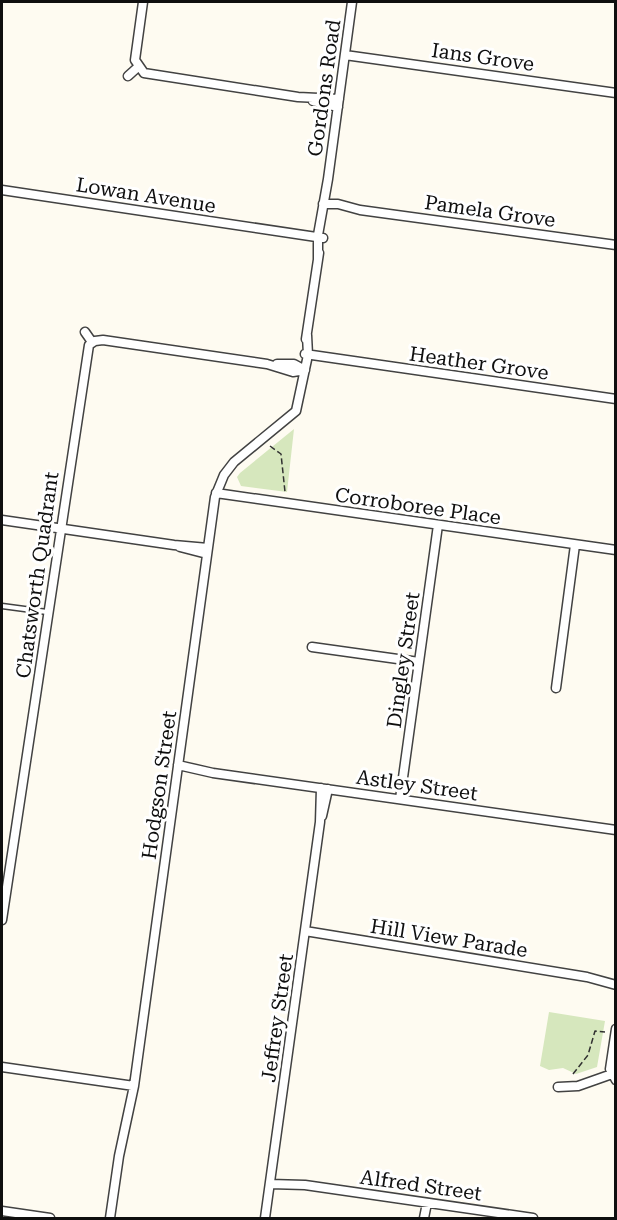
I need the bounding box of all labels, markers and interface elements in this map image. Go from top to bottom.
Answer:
street label: Gordons Road [303,18,346,158]
street label: Ians Grove [430,38,536,76]
street label: Lowan Avenue [74,172,218,218]
street label: Pamela Grove [423,190,557,232]
street label: Heather Grove [408,341,550,385]
street label: Chatsworth Quadrant [11,470,63,680]
street label: Corroboree Place [334,482,503,530]
street label: Dingley Street [382,590,425,730]
street label: Hodgson Street [137,709,181,861]
street label: Astley Street [355,765,480,805]
street label: Hill View Parade [369,914,529,962]
street label: Jeffrey Street [256,952,298,1084]
street label: Alfred Street [359,1165,484,1205]

